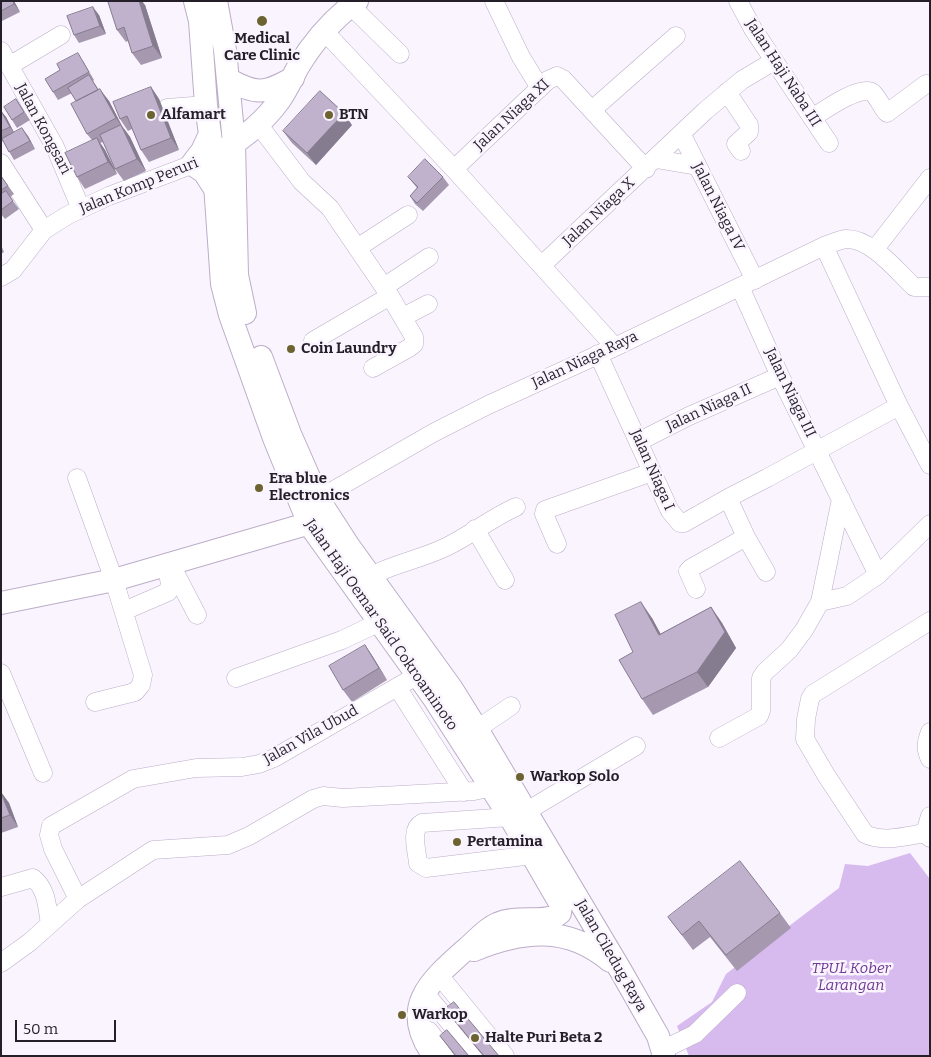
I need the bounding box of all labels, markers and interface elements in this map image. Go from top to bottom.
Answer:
marker: Medical Care Clinic [255,14,269,28]
street label: Jalan Haji Naba III [742,16,824,130]
place label: Medical Care Clinic [224,30,300,65]
street label: Jalan Niaga XI [471,75,553,155]
street label: Jalan Kongsari [12,81,74,177]
place label: Alfamart [161,106,226,124]
place label: BTN [339,106,369,124]
marker: Alfamart [145,109,157,121]
marker: BTN [323,109,335,121]
street label: Jalan Komp Peruri [77,154,201,218]
street label: Jalan Niaga IV [688,160,748,254]
street label: Jalan Niaga X [559,174,639,250]
street label: Jalan Niaga Raya [529,328,641,392]
place label: Coin Laundry [301,340,396,358]
marker: Coin Laundry [285,343,297,355]
street label: Jalan Niaga III [761,345,819,441]
street label: Jalan Niaga II [664,380,754,436]
street label: Jalan Niaga I [626,427,678,513]
place label: Era blue Electronics [269,470,350,505]
marker: Era blue Electronics [253,482,265,494]
street label: Jalan Haji Oemar Said Cokroaminoto [301,516,461,734]
street label: Jalan Vila Ubud [261,702,361,768]
place label: Warkop Solo [530,768,619,786]
marker: Warkop Solo [514,771,526,783]
place label: Pertamina [467,833,543,851]
marker: Pertamina [451,836,463,848]
street label: Jalan Ciledug Raya [572,897,650,1015]
park label: TPUL Kober Larangan [811,960,891,995]
place label: Warkop [412,1006,468,1024]
marker: Warkop [396,1009,408,1021]
scale bar [18,1010,119,1042]
text: 50 m [23,1020,58,1038]
place label: Halte Puri Beta 2 [485,1029,602,1047]
marker: Halte Puri Beta 2 [469,1032,481,1044]

